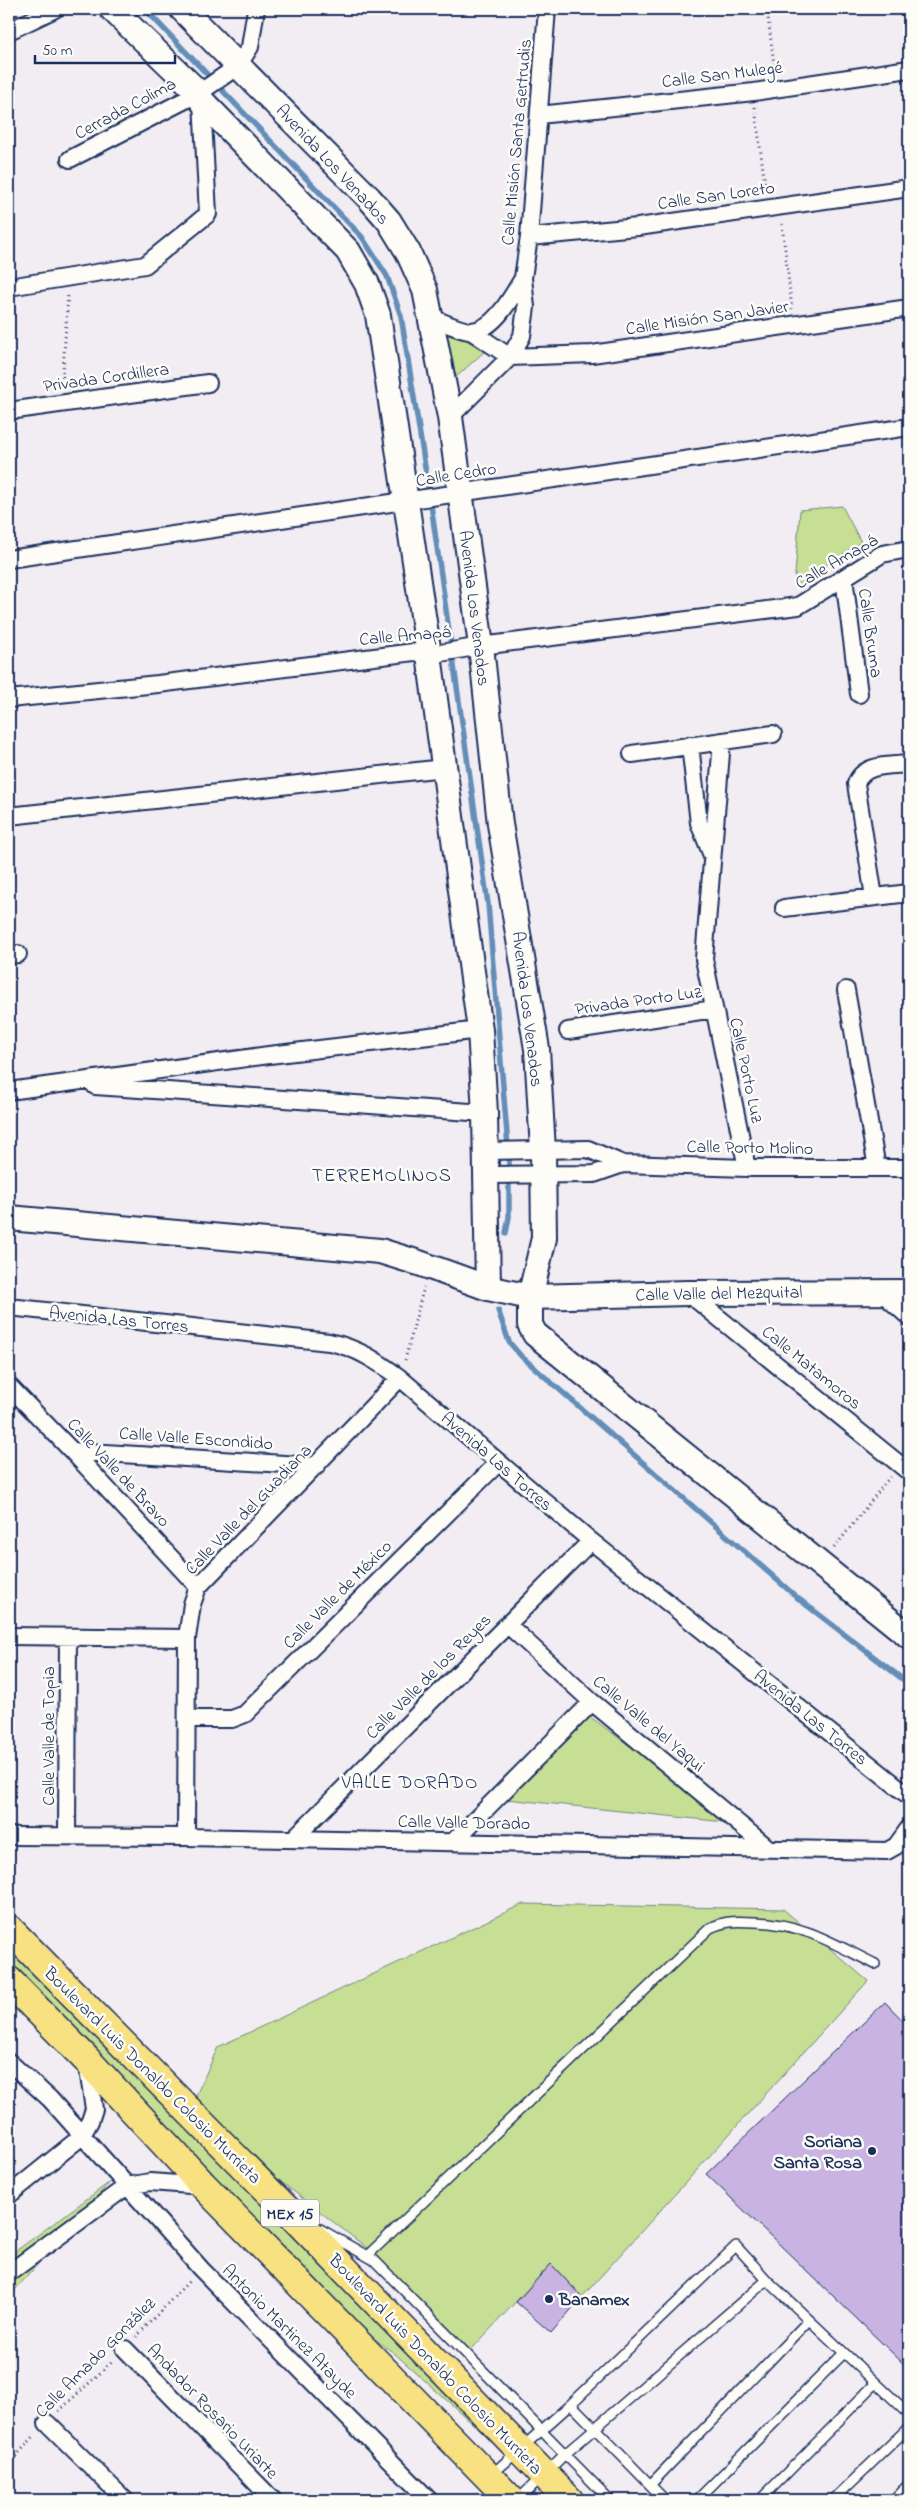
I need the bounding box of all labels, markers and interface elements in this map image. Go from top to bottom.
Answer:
scale bar [35,32,175,64]
street label: Calle Misión Santa Gertrudis [496,38,540,247]
text: 50 m [42,40,73,62]
street label: Calle San Mulegé [660,56,785,97]
street label: Cerrada Colima [70,72,181,147]
street label: Avenida Los Venados [269,99,394,231]
street label: Calle San Loreto [656,176,776,218]
street label: Calle Misión San Javier [624,295,791,343]
street label: Privada Cordillera [42,357,171,401]
street label: Calle Cedro [414,457,498,495]
street label: Avenida Los Venados [451,529,495,688]
street label: Calle Amapá [791,529,883,597]
street label: Calle Bruma [850,587,888,680]
street label: Calle Amapá [358,620,452,654]
street label: Avenida Los Venados [504,930,548,1089]
street label: Privada Porto Luz [573,980,704,1024]
street label: Calle Porto Luz [721,1015,769,1126]
street label: Calle Porto Molino [686,1135,814,1163]
district label: TERREMOLINOS [312,1163,452,1190]
street label: Calle Valle del Mezquital [635,1281,803,1309]
street label: Avenida Las Torres [48,1301,190,1341]
street label: Calle Matamoros [755,1320,866,1417]
street label: Avenida Las Torres [434,1407,557,1518]
street label: Calle Valle de Bravo [60,1413,175,1534]
street label: Calle Valle Escondido [118,1422,274,1458]
street label: Calle Valle del Guadiana [180,1439,319,1582]
street label: Calle Valle de México [278,1535,399,1656]
street label: Calle Valle de los Reyes [360,1608,498,1746]
street label: Avenida Las Torres [747,1664,873,1773]
street label: Calle Valle de Topia [37,1666,63,1806]
street label: Calle Valle del Yaqui [586,1670,710,1779]
district label: VALLE DORADO [341,1770,478,1797]
street label: Calle Valle Dorado [398,1810,530,1838]
street label: Boulevard Luis Donaldo Colosio Murrieta [36,1961,266,2191]
place label: Soriana Santa Rosa [773,2130,862,2177]
marker: Soriana Santa Rosa [866,2145,878,2157]
road number: MEX 15 [261,2200,319,2226]
street label: Boulevard Luis Donaldo Colosio Murrieta [321,2248,548,2482]
street label: Antonio Martinez Atayde [215,2259,363,2406]
place label: Banamex [558,2288,630,2314]
street label: Calle Amado González [30,2292,163,2425]
marker: Banamex [543,2293,555,2305]
street label: Andador Rosario Uriarte [140,2339,284,2487]

